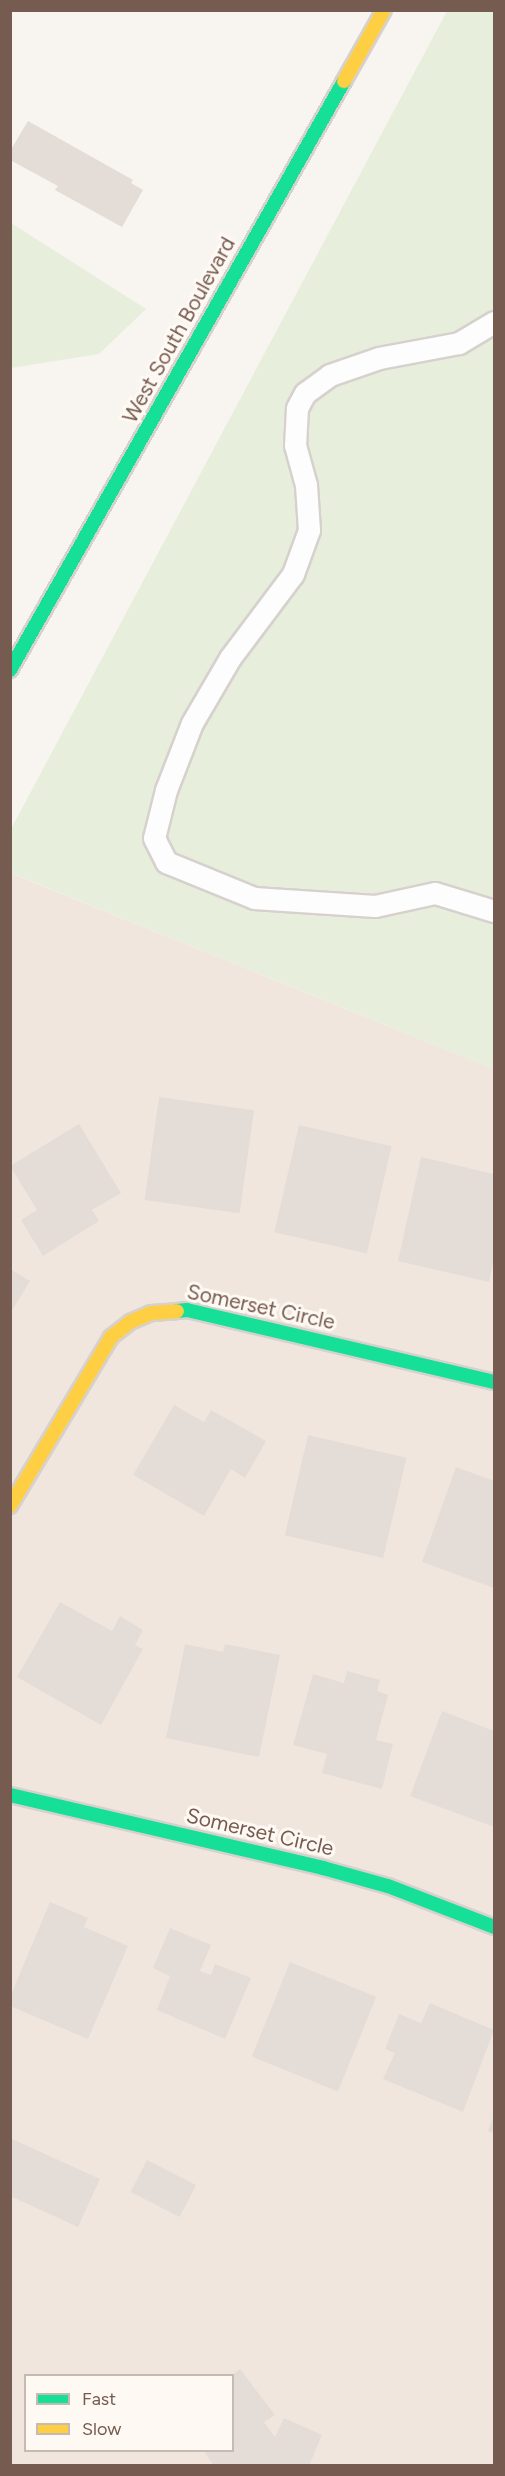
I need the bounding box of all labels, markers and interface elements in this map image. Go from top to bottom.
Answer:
street label: West South Boulevard [117,233,241,427]
street label: Somerset Circle [185,1279,337,1335]
street label: Somerset Circle [184,1803,336,1861]
legend [24,2374,234,2452]
text: Fast [82,2388,116,2410]
text: Slow [82,2418,121,2440]

